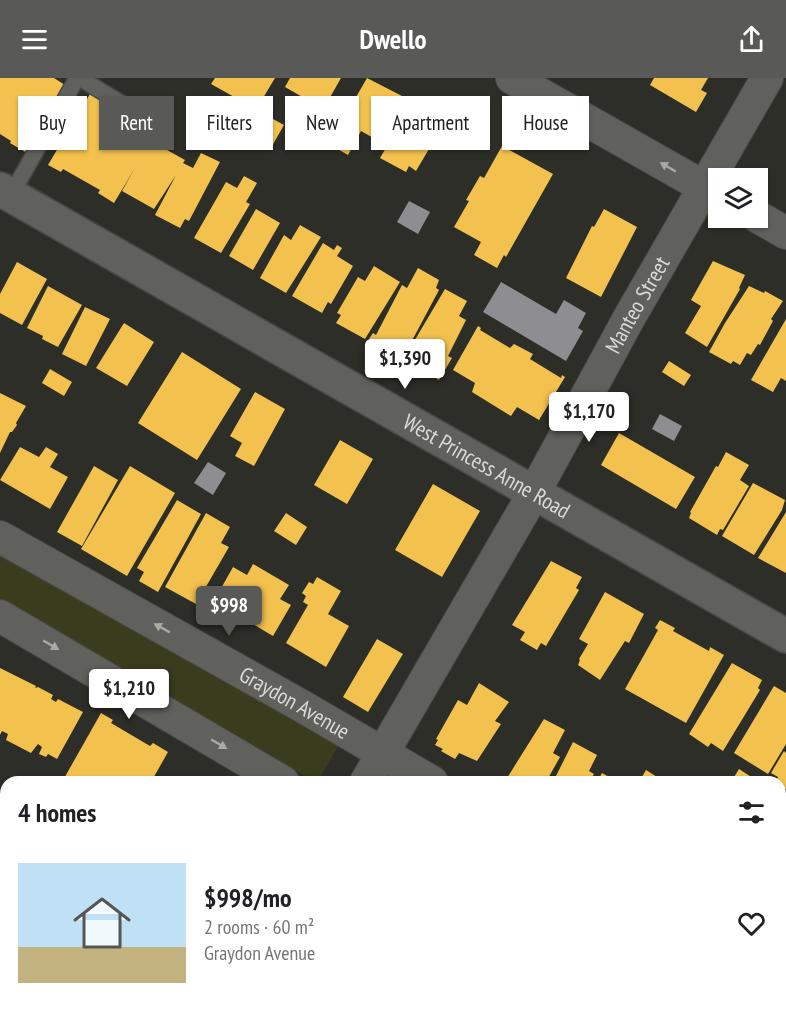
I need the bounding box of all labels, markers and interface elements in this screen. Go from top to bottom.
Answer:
text: Dwello [359,22,427,56]
icon: menu [18,23,51,56]
icon: share [735,23,768,56]
chip: Buy [18,96,87,150]
chip: Rent [99,96,174,150]
chip: Filters [186,96,273,150]
chip: New [285,96,359,150]
chip: Apartment [371,96,490,150]
chip: House [502,96,589,150]
one-way arrow [659,162,676,172]
map controls [708,168,768,228]
button: layers [708,168,768,228]
street label: Manteo Street [599,251,676,358]
pin: $1,390 [356,339,454,390]
text: $1,390 [379,345,431,371]
pin: $1,170 [540,392,638,443]
text: $1,170 [563,398,615,424]
street label: West Princess Anne Road [398,407,575,524]
pin: $998 [193,586,265,637]
text: $998 [210,592,248,618]
one-way arrow [153,623,170,633]
one-way arrow [43,640,60,650]
street label: Graydon Avenue [235,660,355,745]
pin: $1,210 [80,669,178,720]
text: $1,210 [103,675,155,701]
one-way arrow [211,738,227,749]
text: 4 homes [18,796,96,829]
icon: filters [735,796,768,829]
text: $998/mo [204,881,292,914]
icon: home [66,887,138,959]
icon: heart [735,907,768,940]
text: 2 rooms · 60 m² [204,914,314,940]
text: Graydon Avenue [204,940,315,966]

